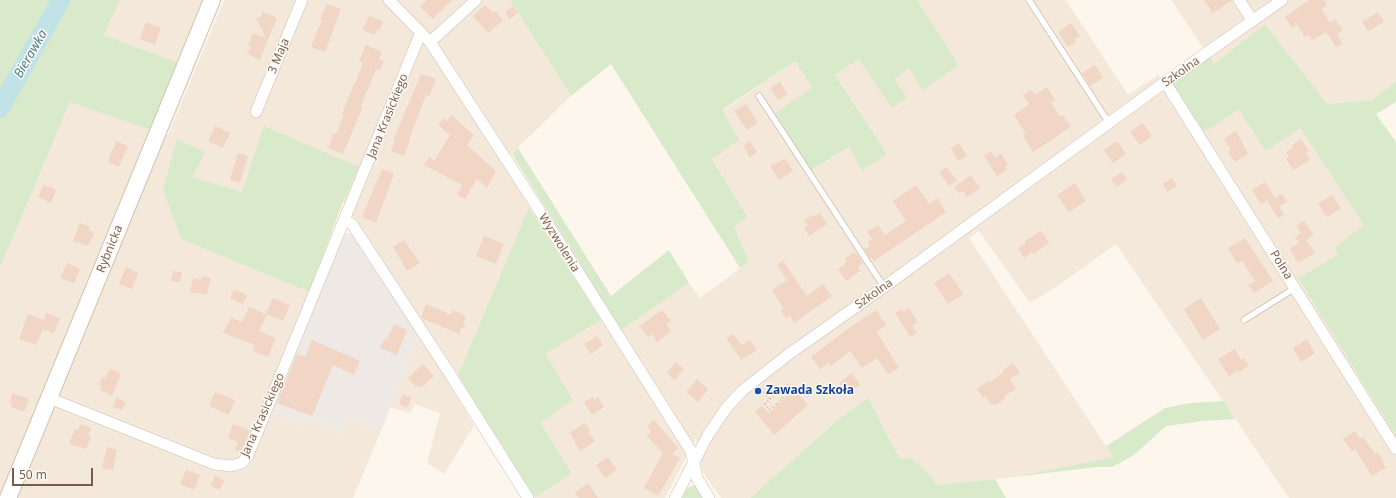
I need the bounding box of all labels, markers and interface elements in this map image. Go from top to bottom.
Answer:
water label: Bierawka [11,27,51,81]
street label: 3 Maja [265,36,293,76]
street label: Szkolna [1159,54,1203,90]
street label: Jana Krasickiego [364,71,412,161]
street label: Wyzwolenia [535,211,583,275]
street label: Rybnicka [94,223,126,275]
street label: Polna [1267,248,1295,282]
street label: Szkolna [852,276,896,312]
street label: Jana Krasickiego [238,371,288,459]
place label: Zawada Szkoła [766,384,854,398]
marker: Zawada Szkoła [753,386,763,396]
scale bar [14,460,95,486]
text: 50 m [19,466,47,483]

